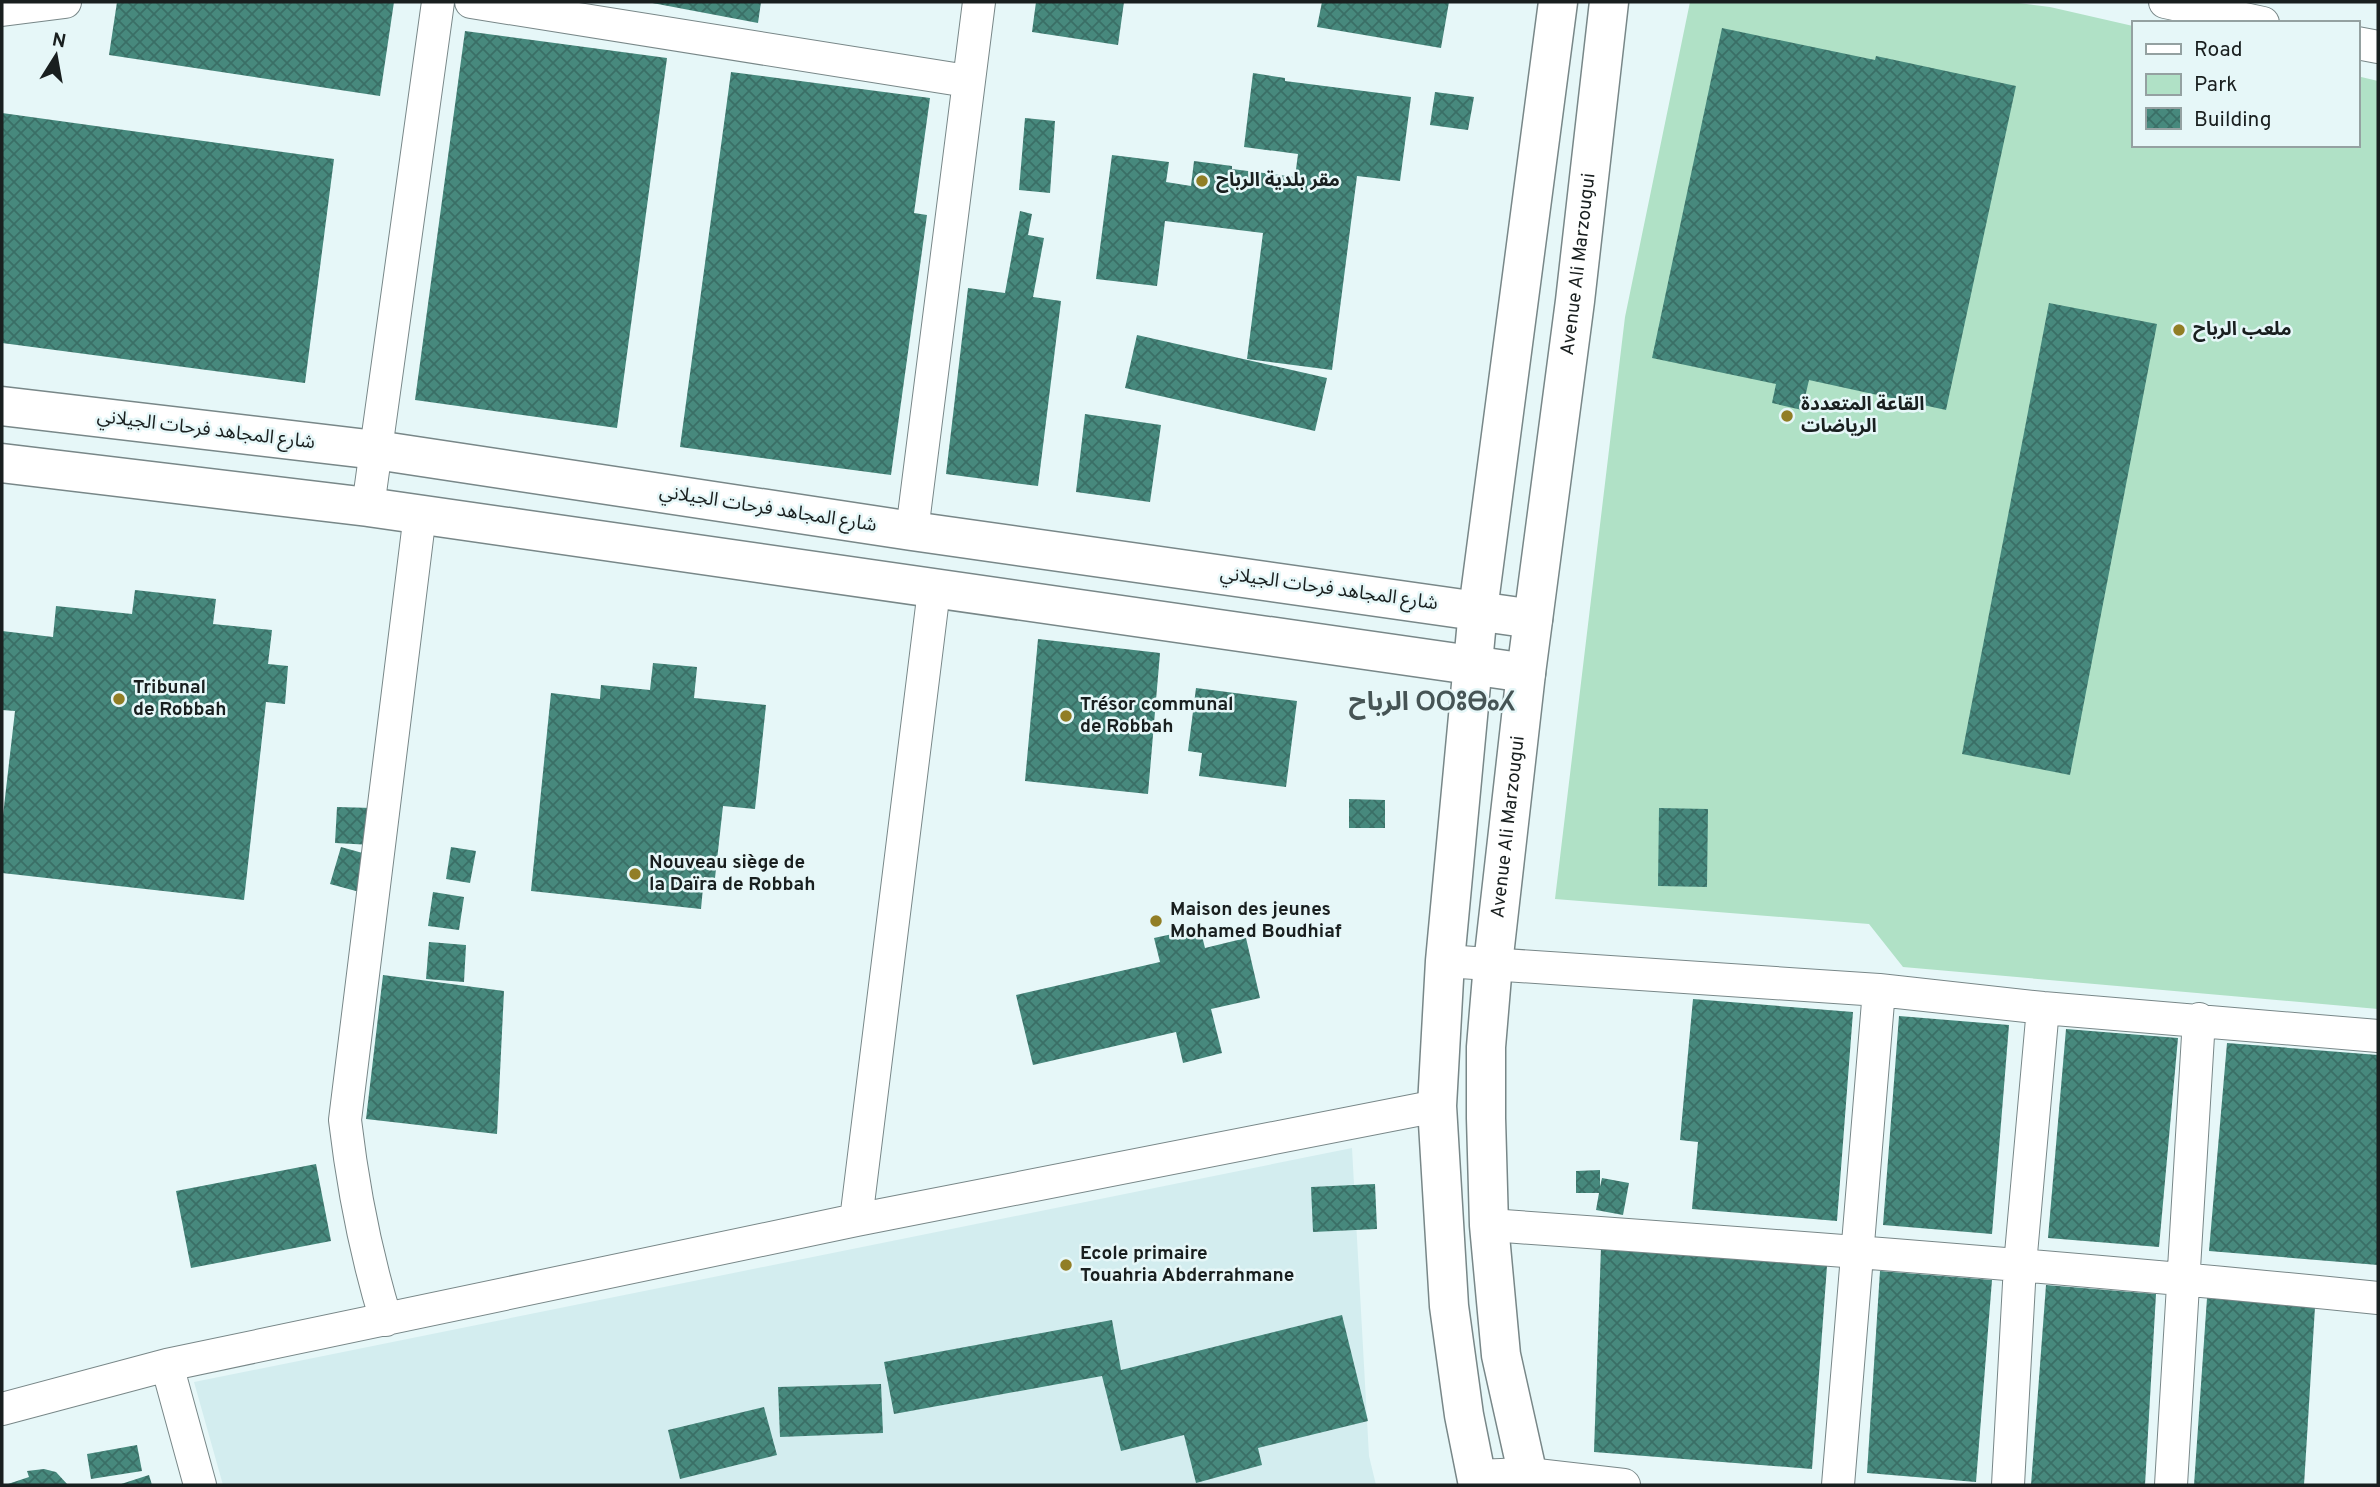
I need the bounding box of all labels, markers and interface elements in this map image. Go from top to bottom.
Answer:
north arrow [21,21,91,91]
legend [2132,21,2359,147]
text: N [50,28,68,54]
text: Road [2194,37,2243,64]
text: Park [2194,72,2237,99]
text: Building [2194,107,2272,134]
place label: مقر بلدية الرباح [1216,169,1340,193]
street label: Avenue Ali Marzougui [1556,172,1601,357]
marker: مقر بلدية الرباح [1194,173,1210,189]
place label: ملعب الرباح [2193,318,2291,342]
marker: ملعب الرباح [2171,322,2187,338]
place label: القاعة المتعددة الرياضات [1801,393,1924,439]
street label: شارع المجاهد فرحات الجيلاني [95,405,316,457]
marker: القاعة المتعددة الرياضات [1779,408,1795,424]
street label: شارع المجاهد فرحات الجيلاني [658,480,878,539]
street label: شارع المجاهد فرحات الجيلاني [1218,562,1439,618]
place label: Tribunal de Robbah [133,676,226,722]
district label: الرباح ⵔⵔⵓⴱⴰⵃ [1349,687,1516,720]
marker: Tribunal de Robbah [111,691,127,707]
place label: Trésor communal de Robbah [1080,693,1234,739]
marker: Trésor communal de Robbah [1058,708,1074,724]
street label: Avenue Ali Marzougui [1486,734,1531,919]
place label: Nouveau siège de la Daïra de Robbah [649,851,815,897]
marker: Nouveau siège de la Daïra de Robbah [627,866,643,882]
place label: Maison des jeunes Mohamed Boudhiaf [1170,898,1342,944]
marker: Maison des jeunes Mohamed Boudhiaf [1148,913,1164,929]
place label: Ecole primaire Touahria Abderrahmane [1080,1242,1294,1288]
marker: Ecole primaire Touahria Abderrahmane [1058,1257,1074,1273]

